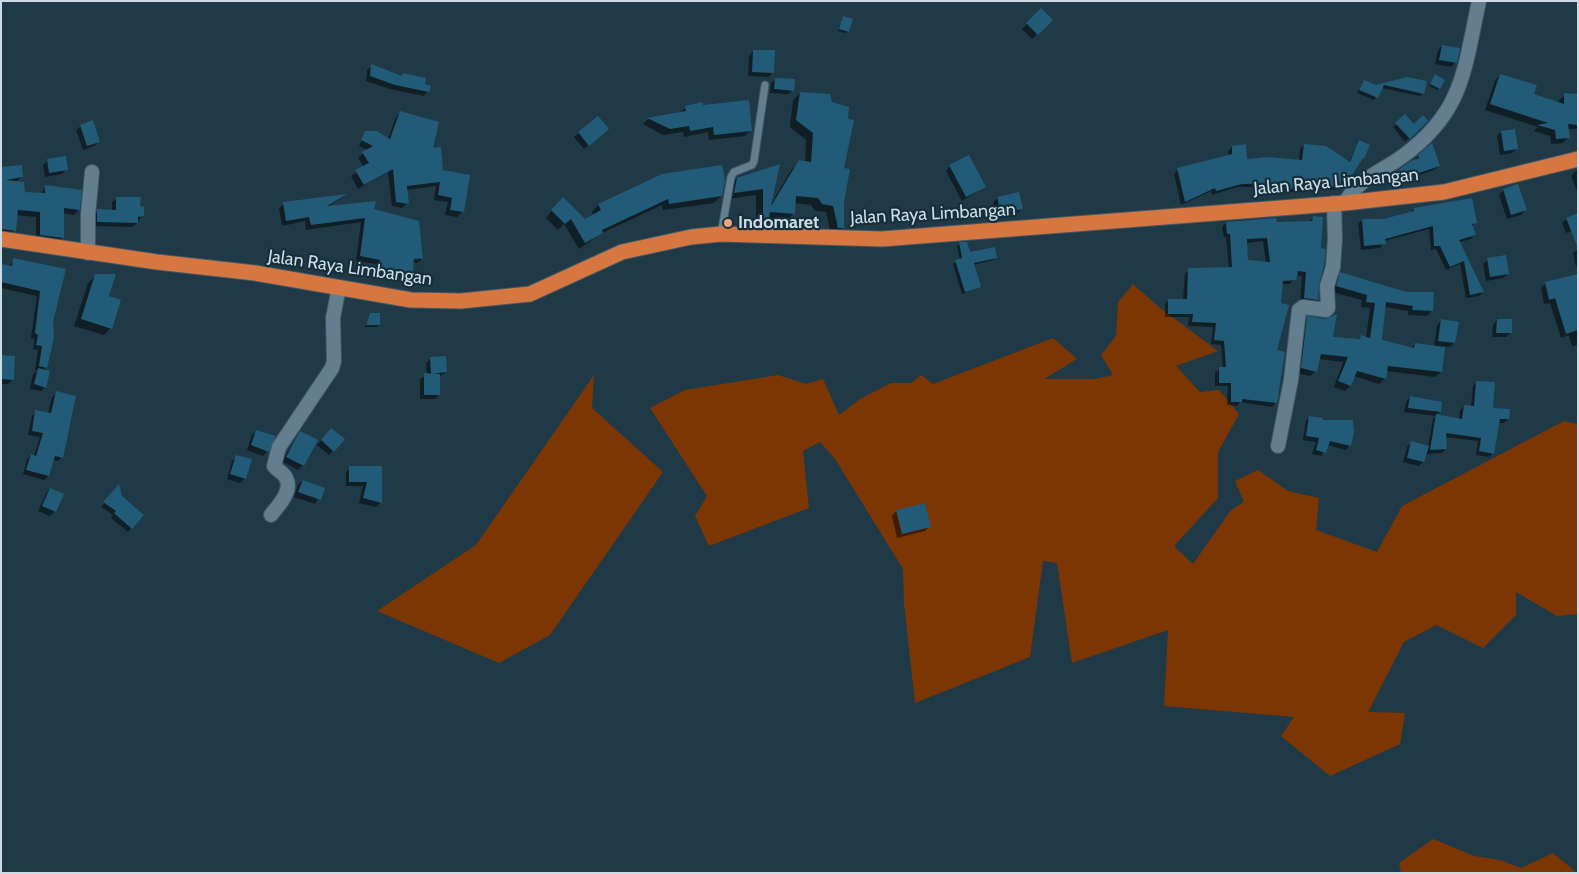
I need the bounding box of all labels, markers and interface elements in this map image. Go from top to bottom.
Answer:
street label: Jalan Raya Limbangan [1253,164,1419,200]
street label: Jalan Raya Limbangan [850,199,1016,229]
place label: Indomaret [738,212,819,234]
marker: Indomaret [722,217,734,229]
street label: Jalan Raya Limbangan [266,246,434,290]

